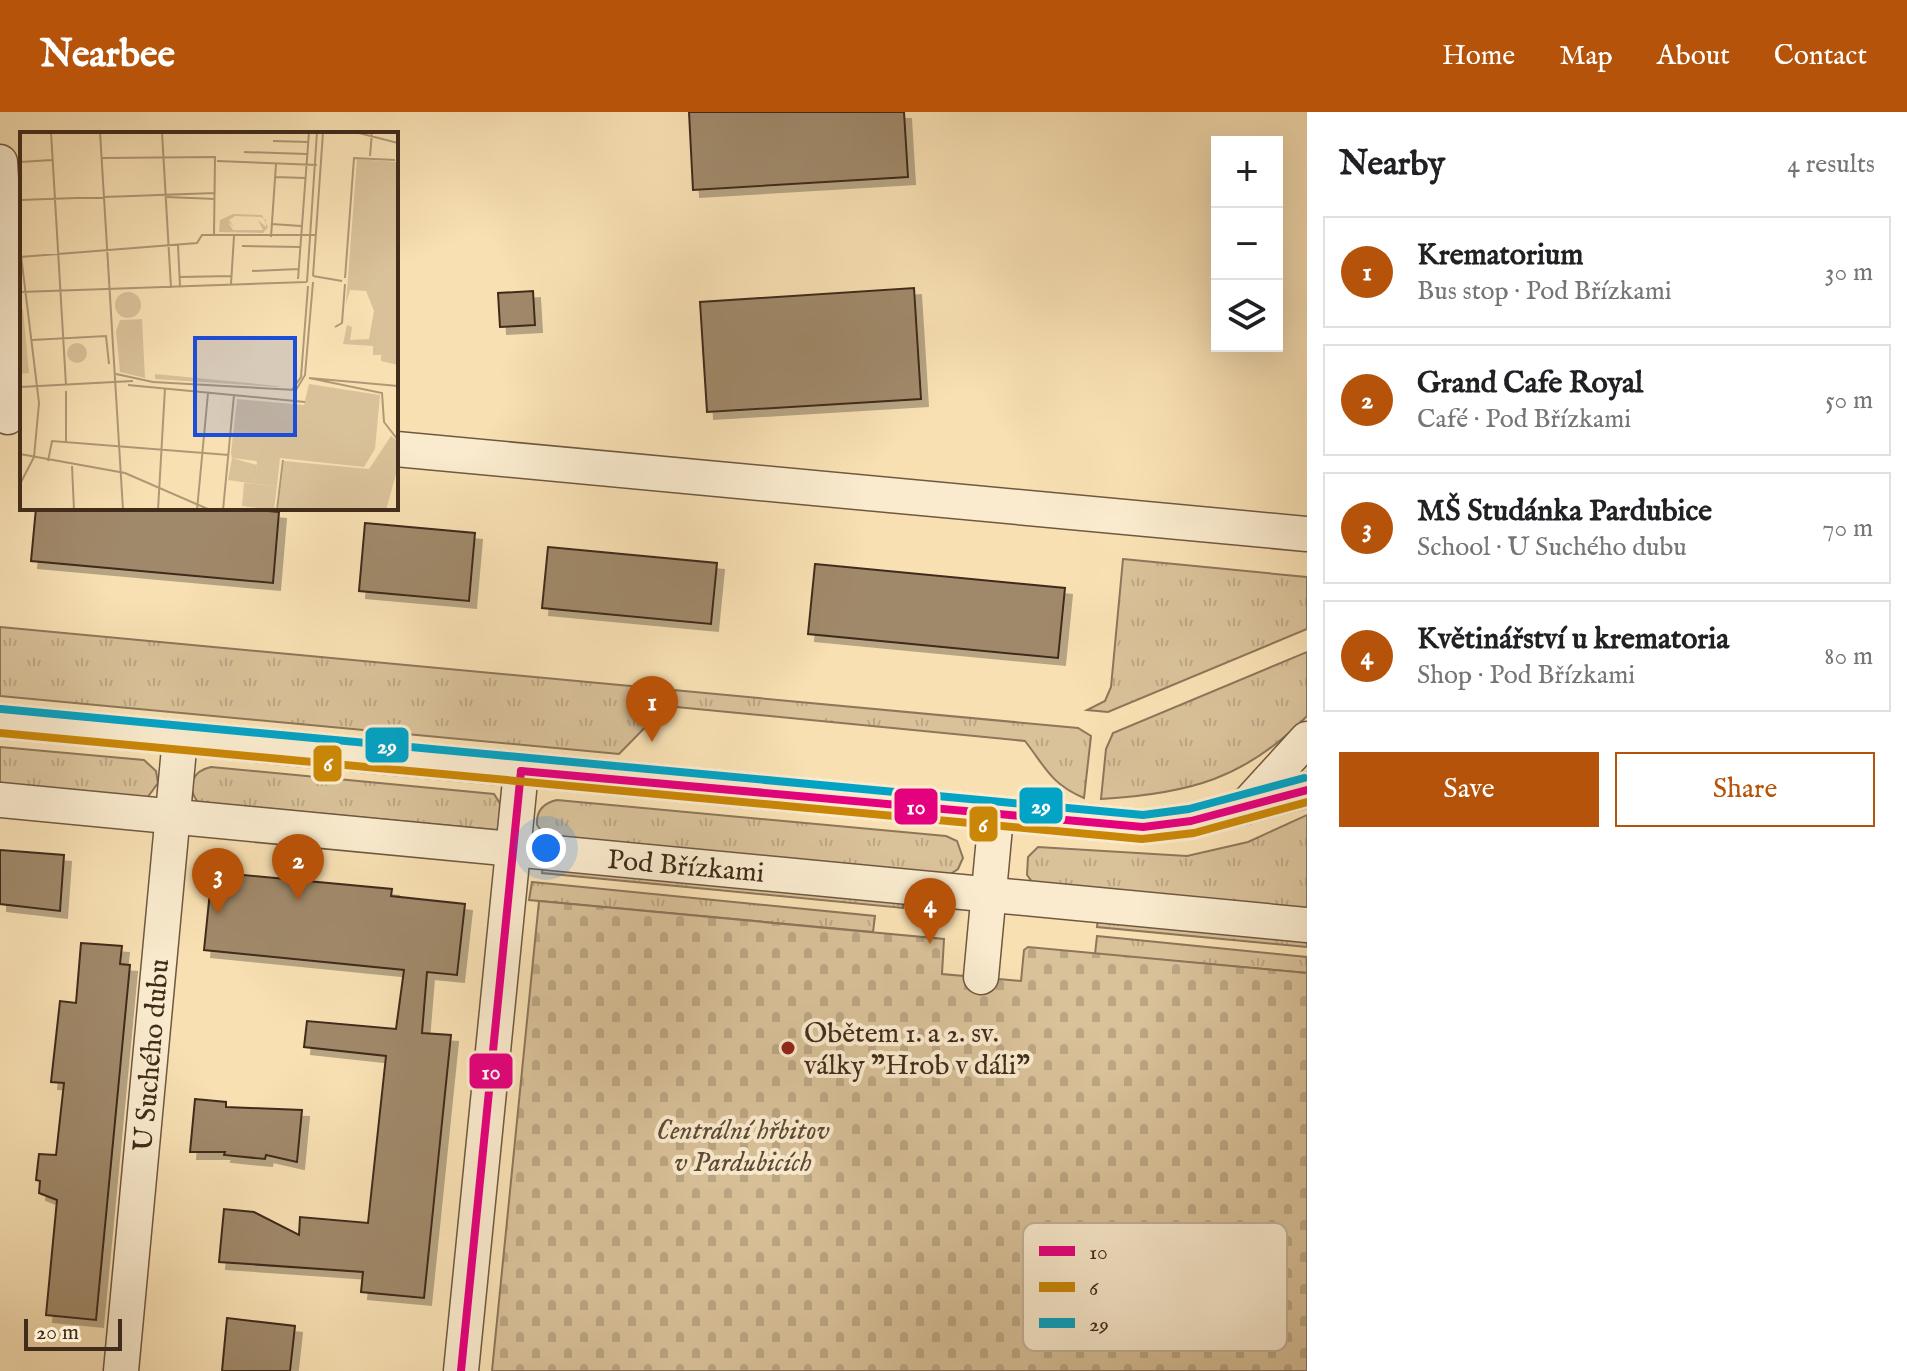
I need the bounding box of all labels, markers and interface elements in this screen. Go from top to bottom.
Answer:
text: Nearbee [40,32,175,80]
text: Home [1442,39,1515,74]
text: Map [1559,39,1613,74]
text: About [1657,39,1730,74]
text: Contact [1774,39,1867,74]
inset map [20,132,398,510]
map controls [1211,136,1283,352]
button: + [1211,136,1283,208]
text: Nearby [1339,143,1445,186]
text: 4 results [1787,148,1875,181]
button: − [1211,208,1283,280]
text: Krematorium [1417,237,1584,275]
text: 1 [1362,256,1372,289]
text: 30 m [1825,256,1873,289]
text: Bus stop · Pod Břízkami [1417,275,1672,308]
button: layers [1211,280,1283,352]
text: Grand Cafe Royal [1417,365,1643,403]
text: 2 [1361,384,1373,417]
text: 50 m [1825,384,1873,417]
text: Café · Pod Břízkami [1417,403,1631,436]
text: MŠ Studánka Pardubice [1417,493,1712,531]
text: 3 [1362,512,1372,545]
text: 70 m [1822,512,1873,545]
text: School · U Suchého dubu [1417,531,1687,564]
text: Květinářství u krematoria [1417,621,1729,659]
text: 4 [1361,640,1373,673]
text: 80 m [1824,640,1873,673]
text: Shop · Pod Břízkami [1417,659,1635,692]
pin: 1 [626,676,678,742]
line badge: 29 [364,726,410,764]
text: 29 [377,733,397,761]
line badge: 6 [312,744,343,783]
text: 6 [323,751,334,779]
button: Save [1339,752,1599,827]
button: Share [1615,752,1875,827]
line badge: 29 [1018,786,1064,825]
line badge: 10 [893,787,939,826]
text: 29 [1031,793,1051,821]
text: 10 [907,794,926,822]
line badge: 6 [968,805,999,843]
text: 6 [978,812,989,840]
your location [526,828,566,868]
pin: 2 [272,834,324,900]
street label: Pod Břízkami [606,843,766,892]
pin: 3 [192,848,244,914]
pin: 4 [904,878,956,944]
street label: U Suchého dubu [127,957,178,1153]
place label: Obětem 1. a 2. sv. války "Hrob v dáli" [804,1017,1030,1084]
marker: Obětem 1. a 2. sv. války "Hrob v dáli" [779,1039,797,1057]
line badge: 10 [468,1052,514,1090]
text: 10 [482,1059,501,1087]
park label: Centrální hřbitov v Pardubicích [656,1114,831,1181]
legend [1023,1223,1287,1351]
text: 10 [1089,1239,1108,1267]
text: 6 [1089,1275,1099,1303]
text: 29 [1089,1311,1109,1339]
scale bar [24,1315,122,1351]
text: 20 m [36,1319,79,1347]

